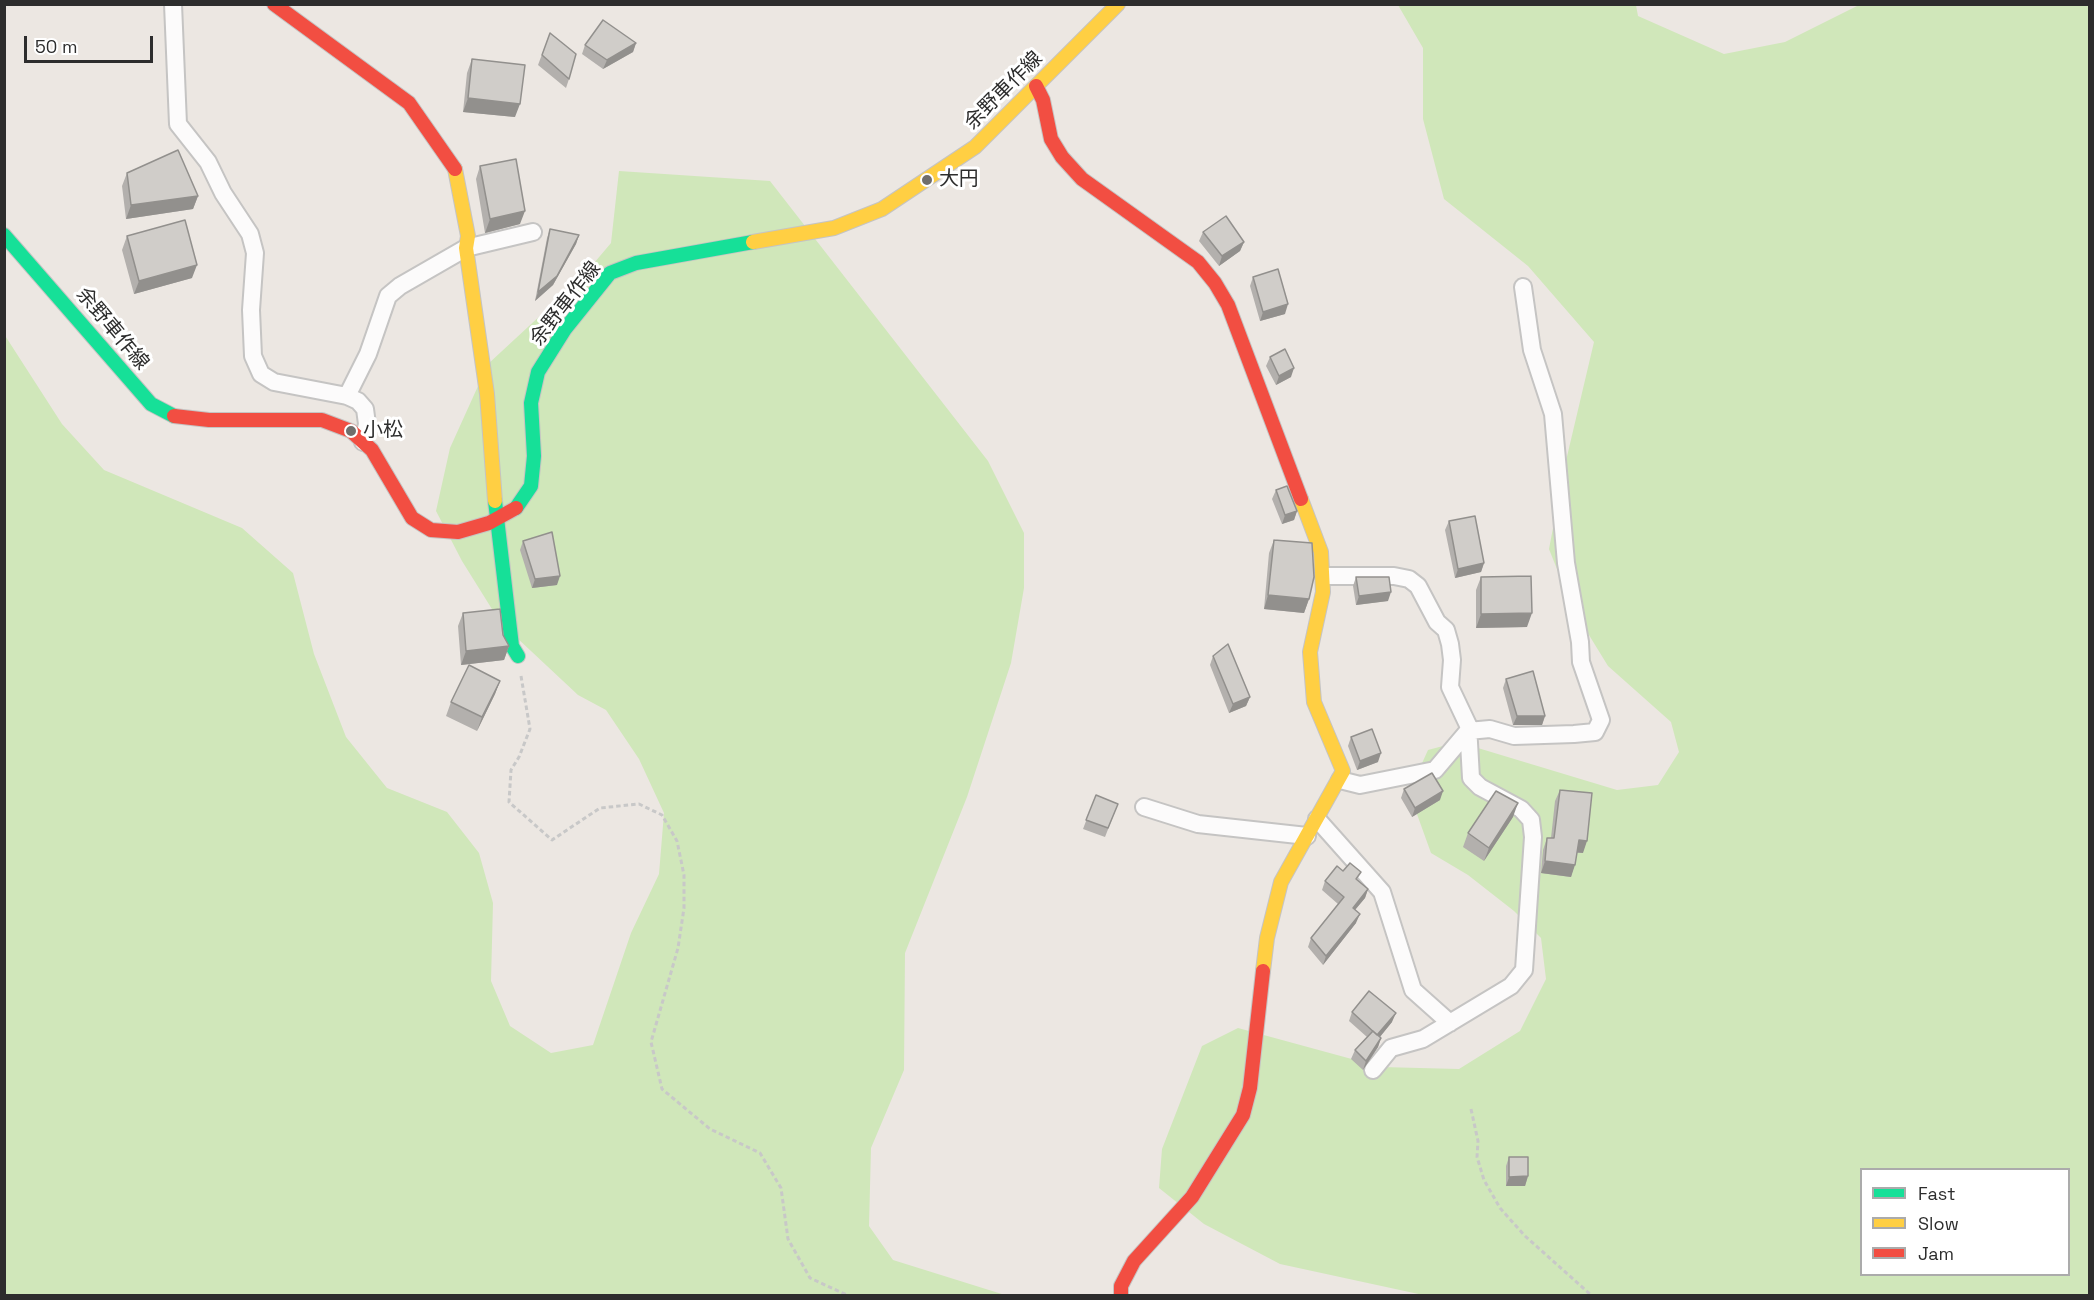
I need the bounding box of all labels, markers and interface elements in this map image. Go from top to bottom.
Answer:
scale bar [27,24,156,62]
text: 50 m [35,35,77,58]
street label: 余野車作線 [960,47,1048,135]
place label: 大円 [939,168,979,192]
marker: 大円 [920,173,934,187]
street label: 余野車作線 [526,257,606,351]
street label: 余野車作線 [71,283,153,375]
place label: 小松 [363,419,403,443]
marker: 小松 [344,424,358,438]
legend [1860,1168,2070,1276]
text: Fast [1918,1182,1955,1205]
text: Slow [1918,1212,1959,1235]
text: Jam [1918,1242,1954,1265]

